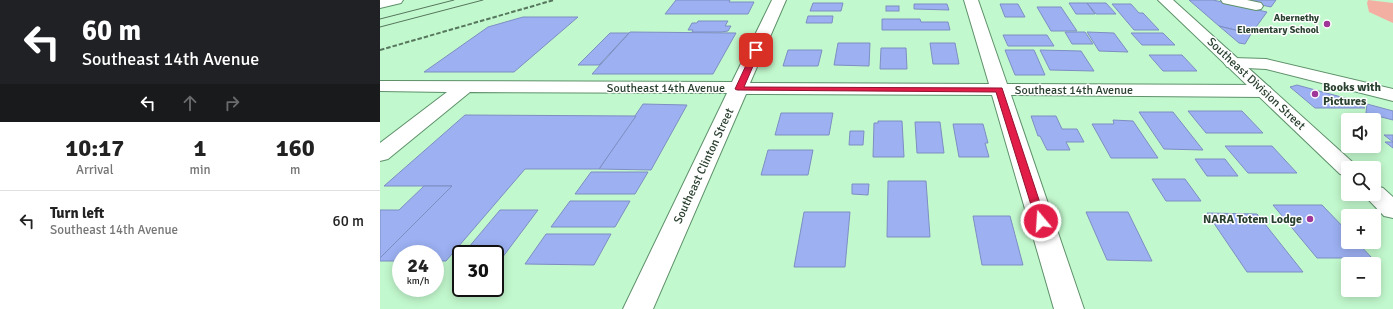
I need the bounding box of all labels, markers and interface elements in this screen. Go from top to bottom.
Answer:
place label: Abernethy Elementary School [1237,12,1319,36]
text: 60 m [82,14,141,48]
icon: left [16,16,68,68]
marker: Abernethy Elementary School [1322,19,1332,29]
pin [739,33,773,67]
street label: Southeast Division Street [1204,34,1308,134]
icon: arrive [745,39,767,61]
text: Southeast 14th Avenue [82,48,259,70]
place label: Books with Pictures [1323,80,1381,109]
street label: Southeast 14th Avenue [607,81,725,96]
street label: Southeast 14th Avenue [1015,83,1133,98]
marker: Books with Pictures [1310,89,1320,99]
icon: left [137,92,159,114]
icon: ahead [179,92,201,114]
icon: right [221,92,243,114]
street label: Southeast Clinton Street [671,106,737,226]
map controls [1341,113,1381,297]
button: sound [1341,113,1381,153]
text: 10:17 [65,133,124,163]
text: 1 [194,133,206,163]
text: 160 [276,133,315,163]
button: search [1341,161,1381,201]
text: Arrival [76,162,113,178]
text: min [190,162,211,178]
text: m [290,162,300,178]
position arrow [1020,200,1062,242]
text: Turn left [50,204,104,222]
button: + [1341,209,1381,249]
icon: left [16,210,38,232]
text: 60 m [333,212,364,230]
place label: NARA Totem Lodge [1203,212,1302,227]
marker: NARA Totem Lodge [1305,214,1315,224]
text: Southeast 14th Avenue [50,222,178,238]
speed limit sign: 30 [452,245,504,297]
text: 24 [407,253,429,278]
button: − [1341,257,1381,297]
text: km/h [407,275,429,287]

